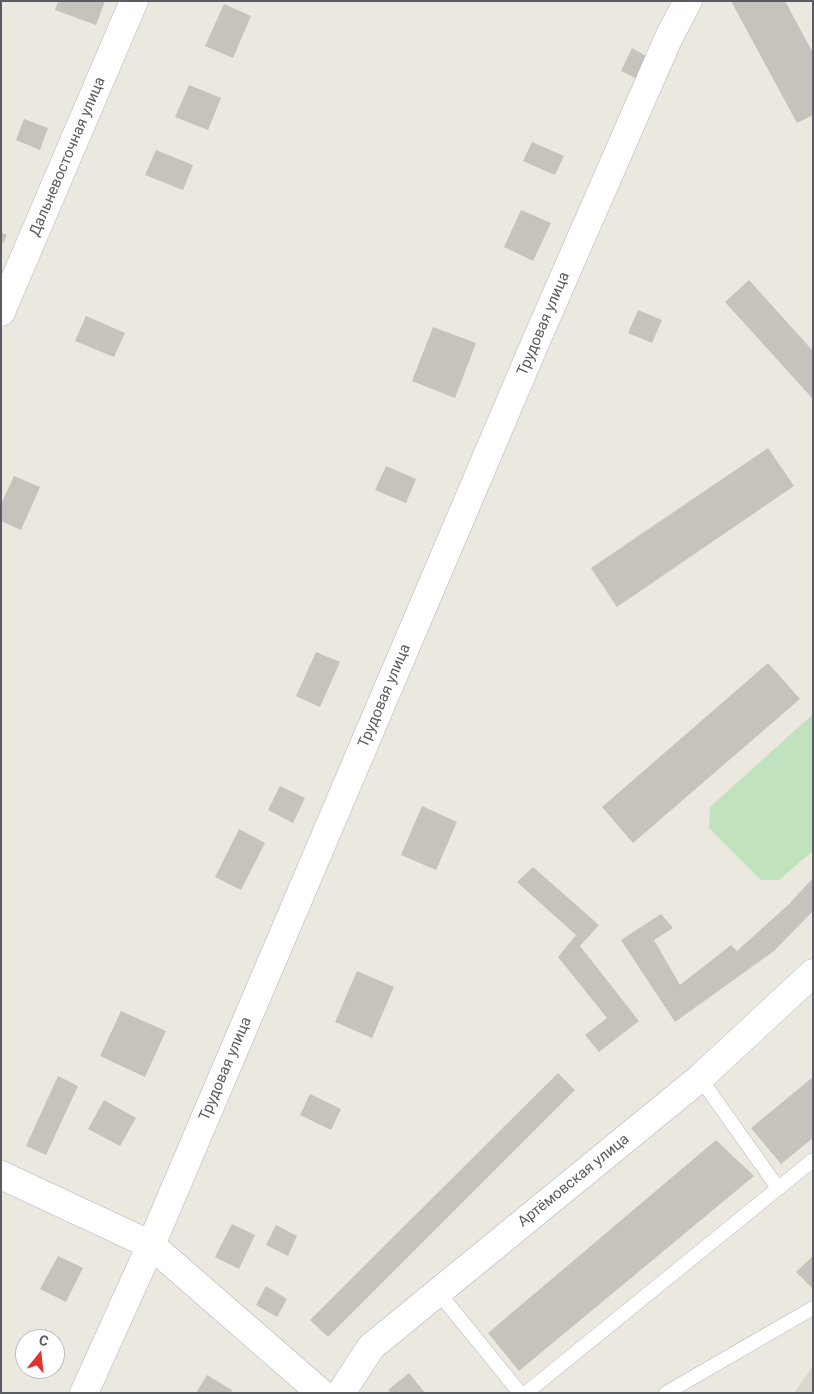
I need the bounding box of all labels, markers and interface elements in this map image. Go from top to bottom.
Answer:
street label: Дальневосточная улица [26,75,110,239]
street label: Трудовая улица [514,270,574,378]
street label: Трудовая улица [355,642,415,750]
street label: Трудовая улица [196,1015,256,1123]
street label: Артёмовская улица [515,1131,633,1231]
north arrow [15,1329,65,1379]
text: С [37,1332,50,1349]

